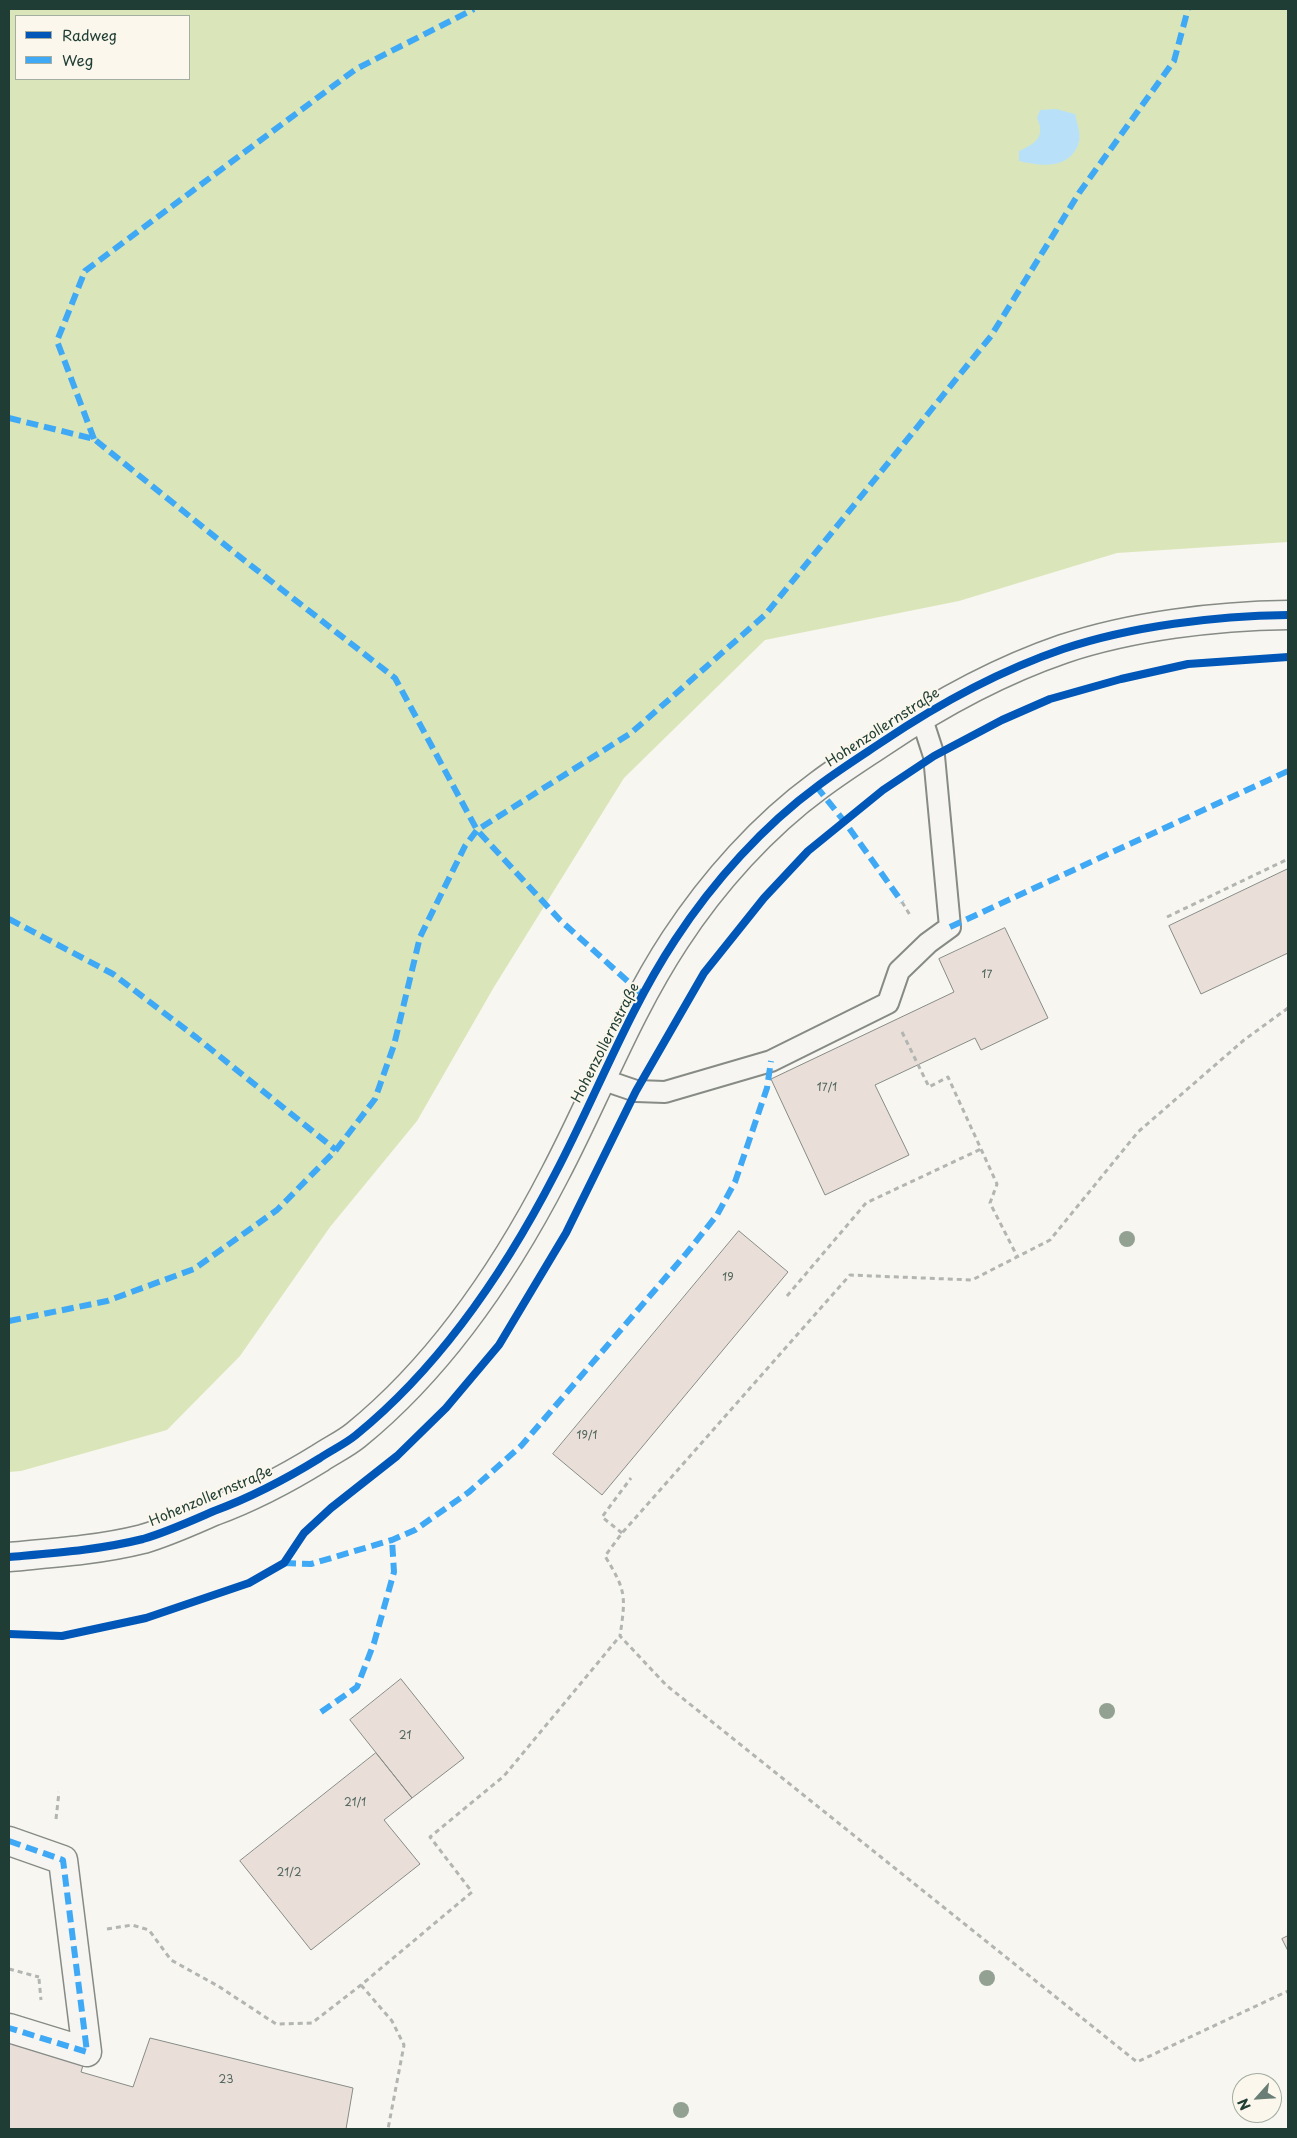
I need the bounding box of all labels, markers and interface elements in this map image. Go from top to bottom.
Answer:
legend [15,15,190,80]
text: Radweg [62,23,117,46]
text: Weg [62,48,93,71]
street label: Hohenzollernstraße [823,685,943,771]
house number: 17 [982,968,992,982]
street label: Hohenzollernstraße [568,980,644,1106]
house number: 17/1 [817,1081,837,1095]
house number: 19 [722,1271,734,1285]
house number: 19/1 [577,1429,597,1443]
street label: Hohenzollernstraße [147,1463,275,1531]
house number: 21 [399,1729,411,1743]
house number: 21/1 [344,1796,366,1810]
house number: 21/2 [277,1866,301,1880]
house number: 23 [219,2073,233,2087]
north arrow [1232,2073,1282,2123]
text: N [1232,2095,1256,2114]

